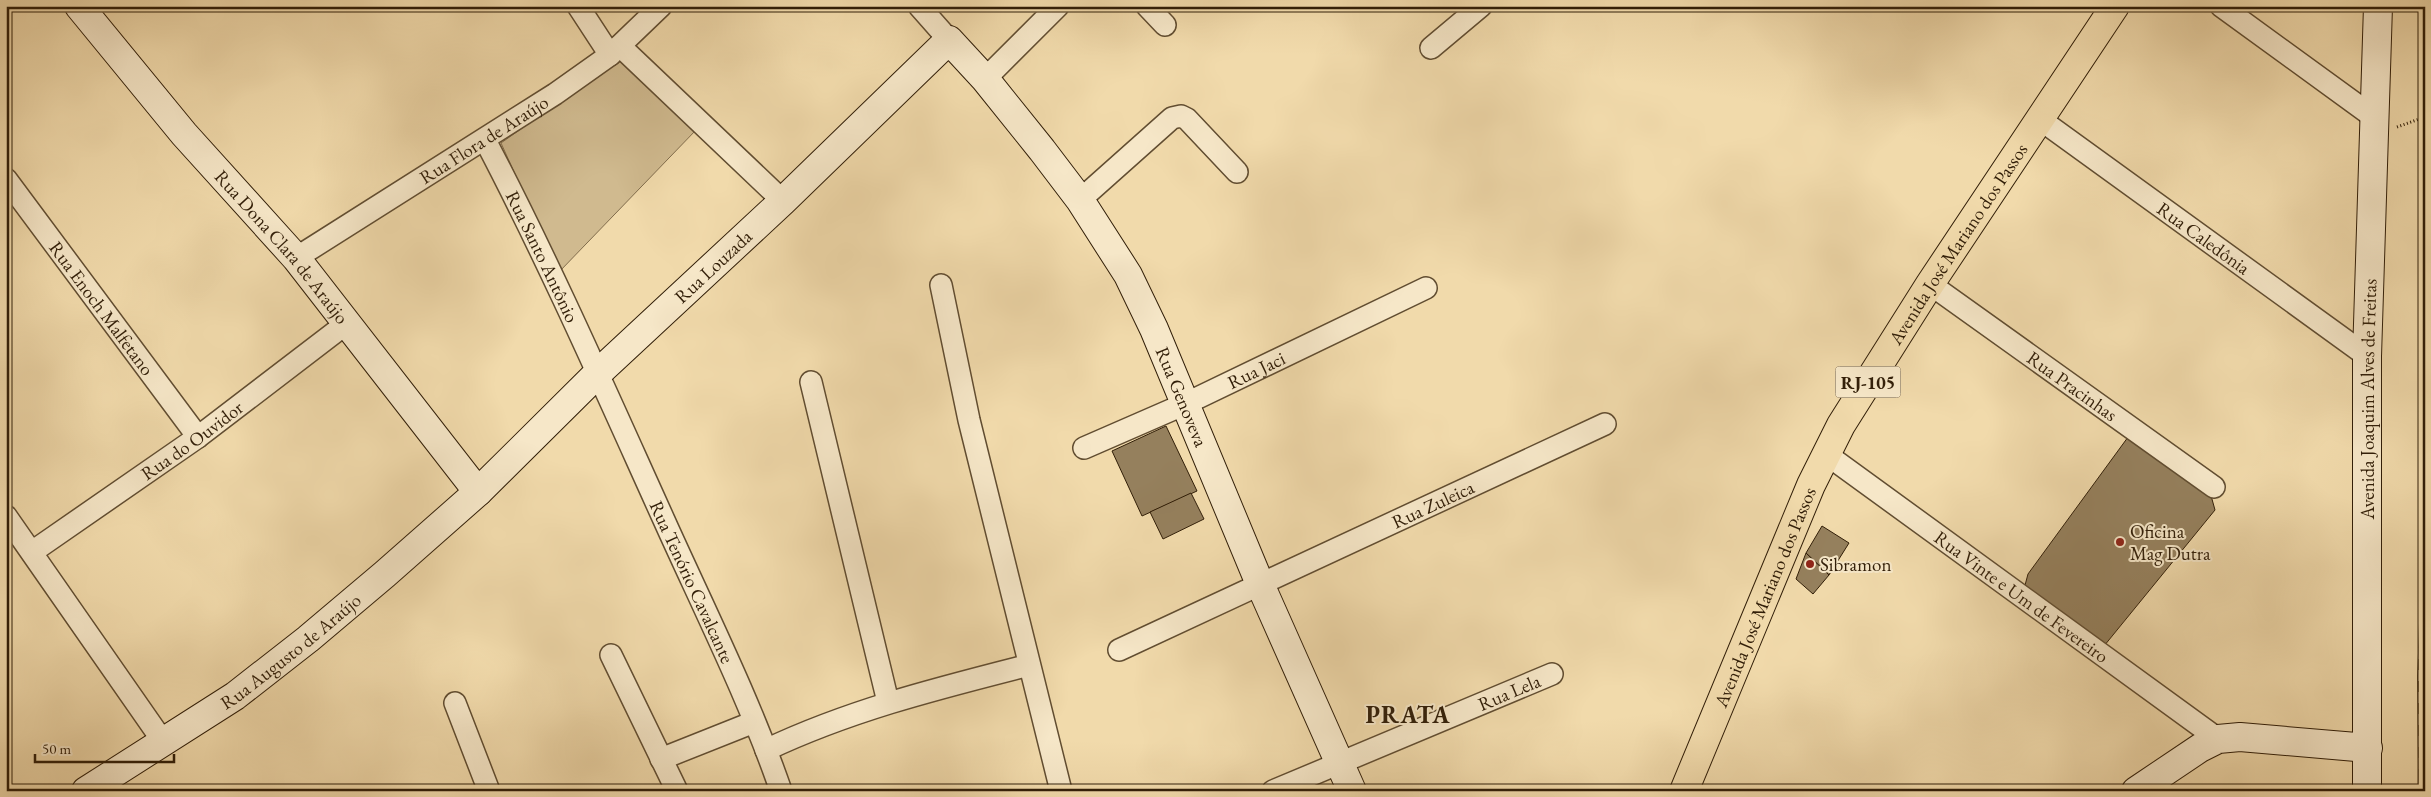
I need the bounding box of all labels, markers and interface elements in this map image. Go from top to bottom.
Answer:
street label: Rua Flora de Araújo [414,89,553,189]
street label: Avenida José Mariano dos Passos [1882,138,2033,350]
street label: Rua Dona Clara de Araújo [209,164,355,329]
street label: Rua Santo Antônio [500,186,585,326]
street label: Rua Caledônia [2152,196,2256,280]
street label: Rua Louzada [669,224,757,309]
street label: Rua Enoch Malfetano [44,236,160,380]
street label: Avenida Joaquim Alves de Freitas [2354,278,2382,520]
street label: Rua Genoveva [1150,343,1214,451]
street label: Rua Jaci [1223,345,1289,394]
street label: Rua Pracinhas [2022,345,2123,427]
road number: RJ-105 [1836,367,1900,398]
street label: Rua do Ouvidor [136,394,249,486]
street label: Rua Zuleica [1387,474,1478,534]
street label: Avenida José Mariano dos Passos [1707,483,1821,712]
street label: Rua Tenório Cavalcante [644,496,740,667]
place label: Oficina Mag Dutra [2130,519,2211,566]
street label: Rua Vinte e Um de Fevereiro [1929,524,2114,668]
marker: Oficina Mag Dutra [2114,536,2126,548]
place label: Sibramon [1820,552,1891,577]
marker: Sibramon [1804,558,1816,570]
street label: Rua Augusto de Araújo [215,587,366,715]
street label: Rua Lela [1474,668,1545,716]
district label: PRATA [1366,699,1450,730]
scale bar [35,732,174,764]
text: 50 m [42,739,71,758]

